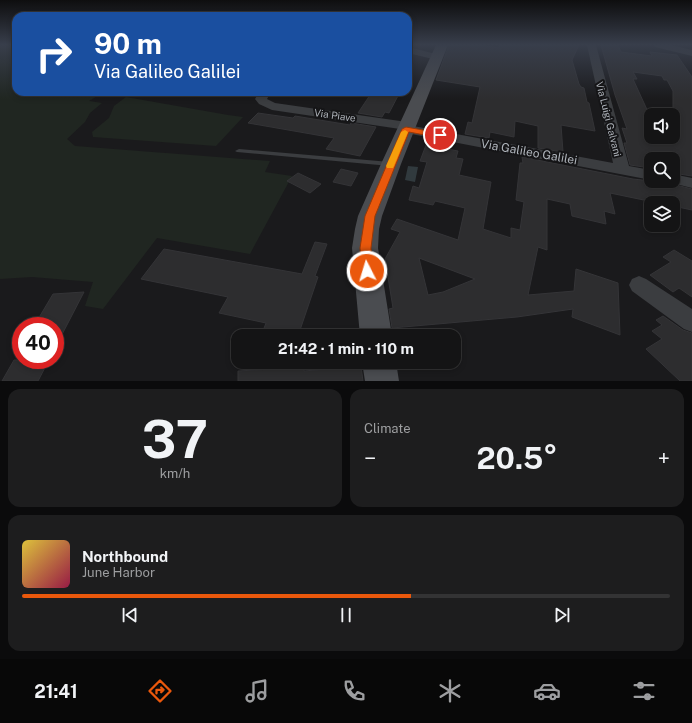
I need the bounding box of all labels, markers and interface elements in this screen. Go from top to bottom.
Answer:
text: 90 m [94,27,162,60]
icon: right [28,28,80,80]
text: Via Galileo Galilei [94,61,240,82]
street label: Via Luigi Galvani [594,80,624,158]
street label: Via Piave [313,106,357,124]
map controls [644,108,680,232]
button: sound [644,108,680,144]
pin [423,118,457,152]
icon: arrive [429,124,451,146]
street label: Via Galileo Galilei [480,137,578,167]
button: search [644,152,680,188]
button: layers [644,196,680,232]
position arrow [346,250,388,292]
speed limit sign: 40 [12,317,64,369]
text: 21:42 · 1 min · 110 m [278,340,414,357]
text: 37 [142,409,208,470]
text: Climate [364,421,411,436]
text: 20.5° [477,440,557,476]
text: − [364,445,376,471]
text: + [658,445,670,471]
text: km/h [160,466,190,481]
text: Northbound [82,548,168,565]
text: June Harbor [82,565,155,580]
icon: previous [119,604,141,626]
icon: pause [335,604,357,626]
icon: next [551,604,573,626]
icon: directions [146,677,174,705]
icon: music [243,677,271,705]
icon: phone [340,677,368,705]
icon: climate [436,677,464,705]
icon: car [533,677,561,705]
icon: filters [630,677,658,705]
text: 21:41 [34,681,78,702]

